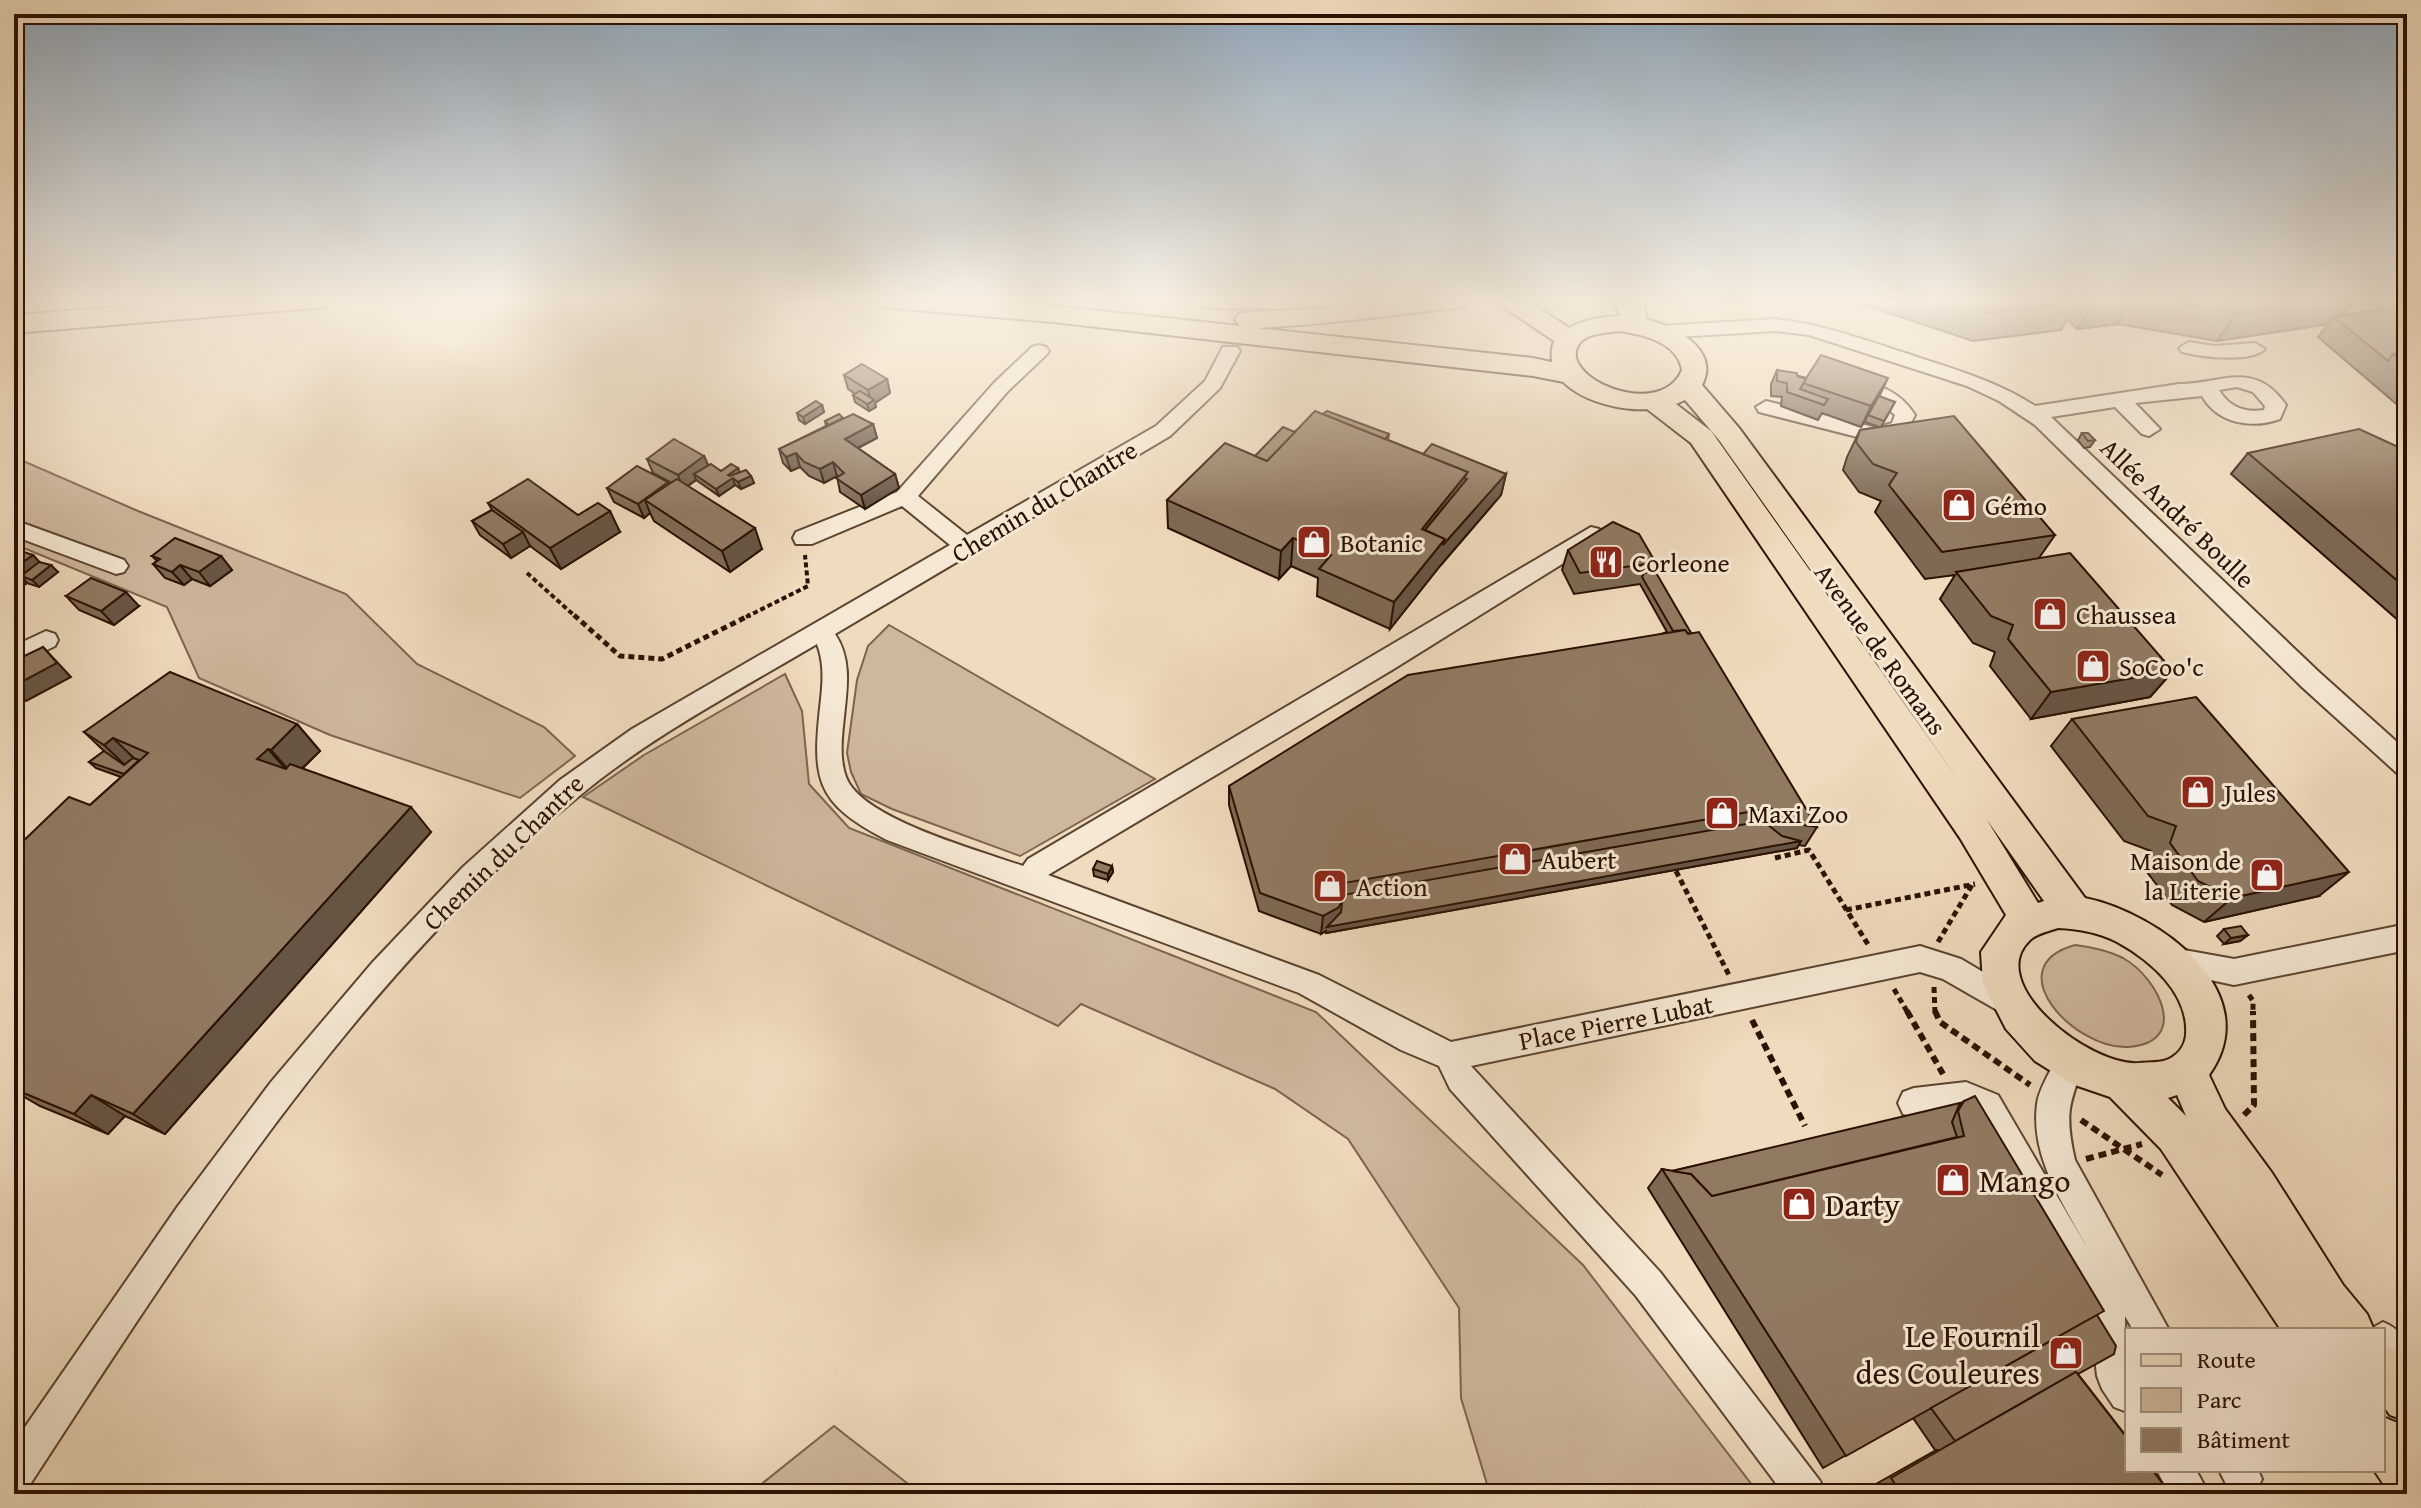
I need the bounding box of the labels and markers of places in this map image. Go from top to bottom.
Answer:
shop icon: Gémo [1940,486,1978,524]
place label: Gémo [1985,486,2047,525]
shop icon: Botanic [1295,523,1333,561]
place label: Botanic [1340,523,1423,562]
restaurant icon: Corleone [1587,543,1625,581]
place label: Corleone [1632,543,1730,582]
shop icon: Chaussea [2031,595,2069,633]
place label: Chaussea [2076,595,2177,634]
shop icon: SoCoo'c [2074,647,2112,685]
place label: SoCoo'c [2119,647,2204,686]
shop icon: Jules [2179,773,2217,811]
place label: Jules [2221,773,2276,812]
shop icon: Maxi Zoo [1703,794,1741,832]
place label: Maxi Zoo [1748,794,1848,833]
shop icon: Aubert [1496,840,1534,878]
place label: Aubert [1541,840,1616,879]
place label: Maison de la Literie [2130,841,2241,910]
shop icon: Maison de la Literie [2248,856,2286,894]
shop icon: Action [1311,867,1349,905]
place label: Action [1356,867,1428,906]
place label: Mango [1979,1157,2071,1204]
shop icon: Mango [1934,1161,1972,1199]
place label: Darty [1825,1181,1900,1228]
shop icon: Darty [1780,1185,1818,1223]
place label: Le Fournil des Couleures [1855,1312,2040,1396]
shop icon: Le Fournil des Couleures [2047,1334,2085,1372]

